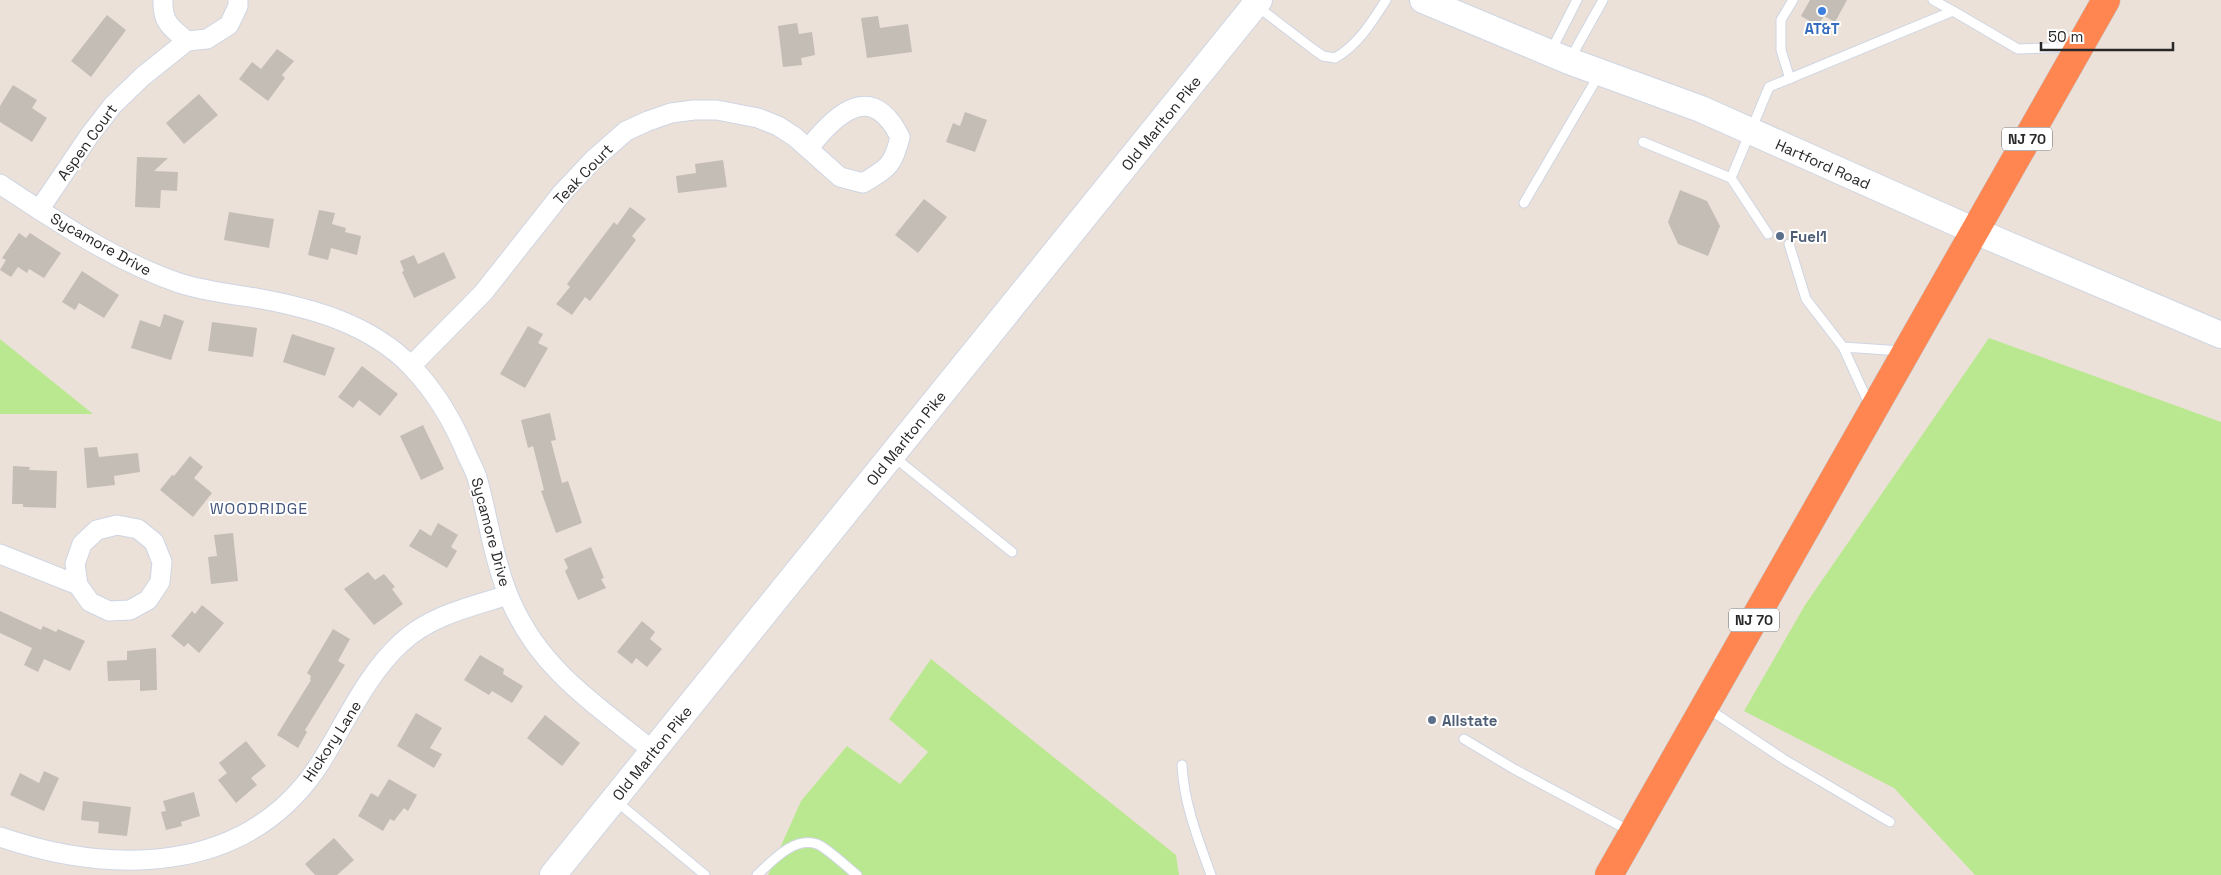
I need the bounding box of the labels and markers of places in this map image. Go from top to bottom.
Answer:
marker: AT&T [1816,5,1828,17]
place label: AT&T [1804,19,1840,38]
place label: Fuel1 [1790,227,1827,246]
marker: Fuel1 [1774,230,1786,242]
place label: Allstate [1442,711,1498,730]
marker: Allstate [1426,714,1438,726]

